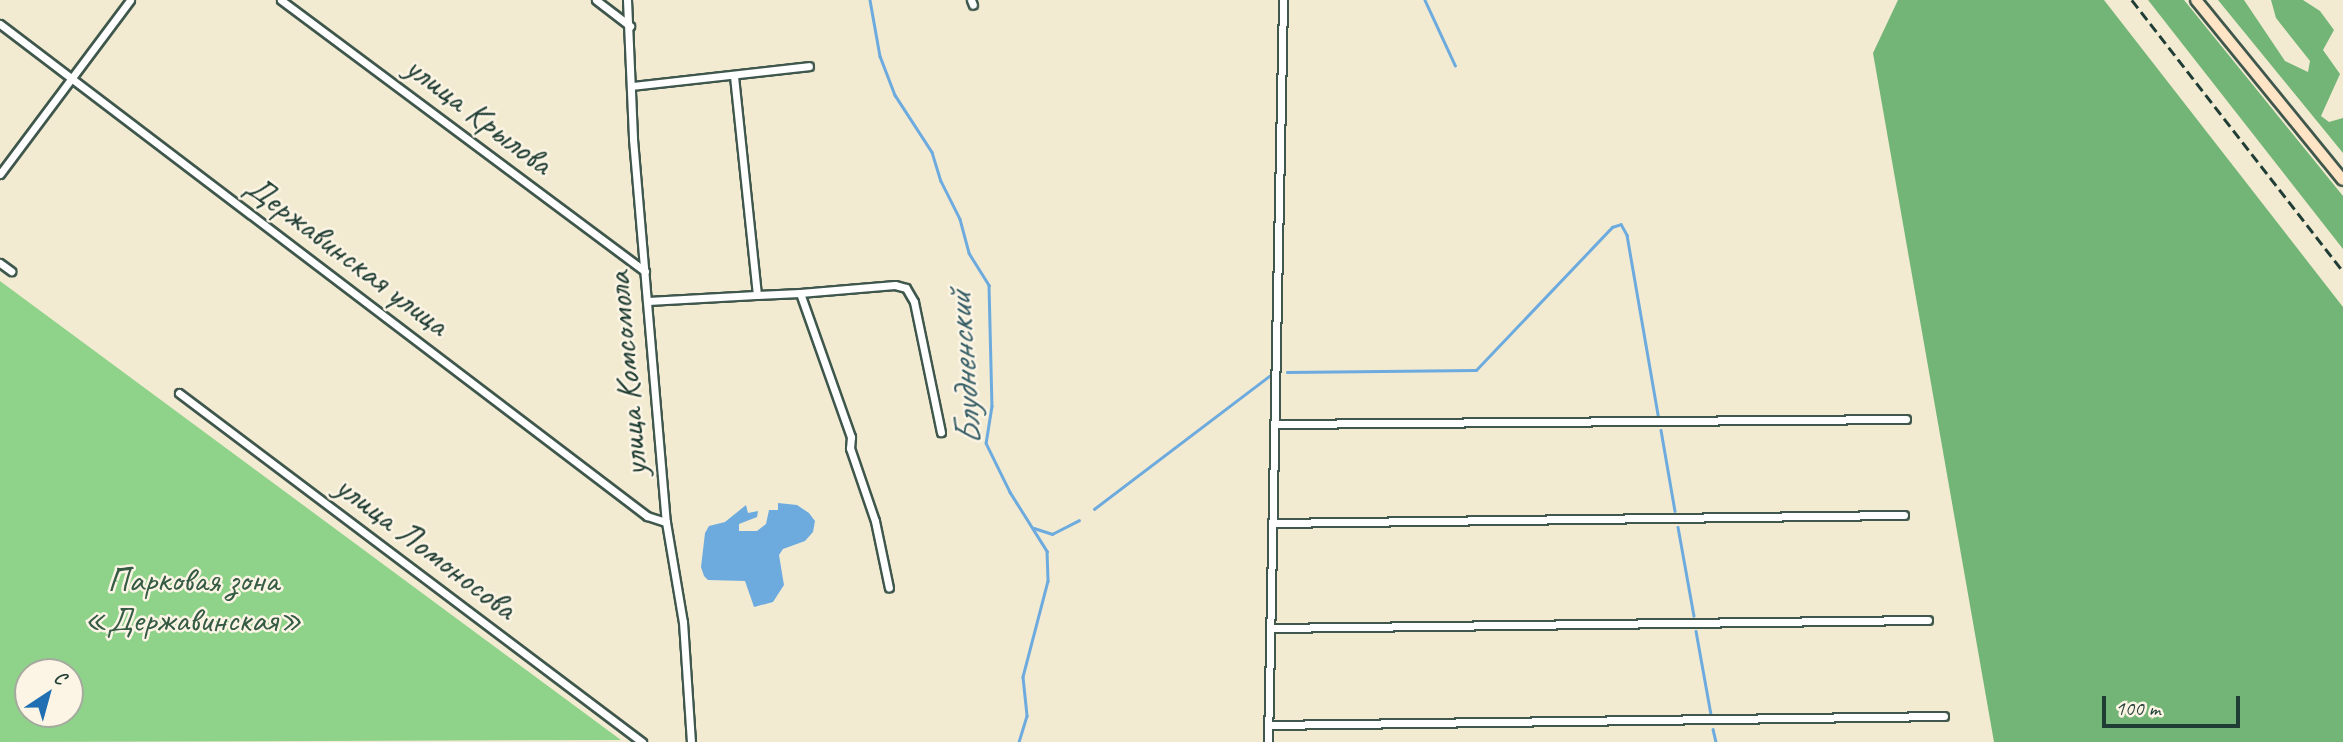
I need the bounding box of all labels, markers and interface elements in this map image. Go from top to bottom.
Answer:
street label: улица Крылова [398,46,560,184]
street label: Державинская улица [236,164,458,346]
street label: улица Комсомола [597,270,657,478]
water label: Блудненский [936,291,992,447]
street label: улица Ломоносова [327,465,525,629]
park label: Парковая зона «Державинская» [84,559,302,641]
north arrow [14,658,84,728]
text: С [49,665,71,690]
scale bar [2105,682,2243,726]
text: 100 m [2115,695,2160,721]

